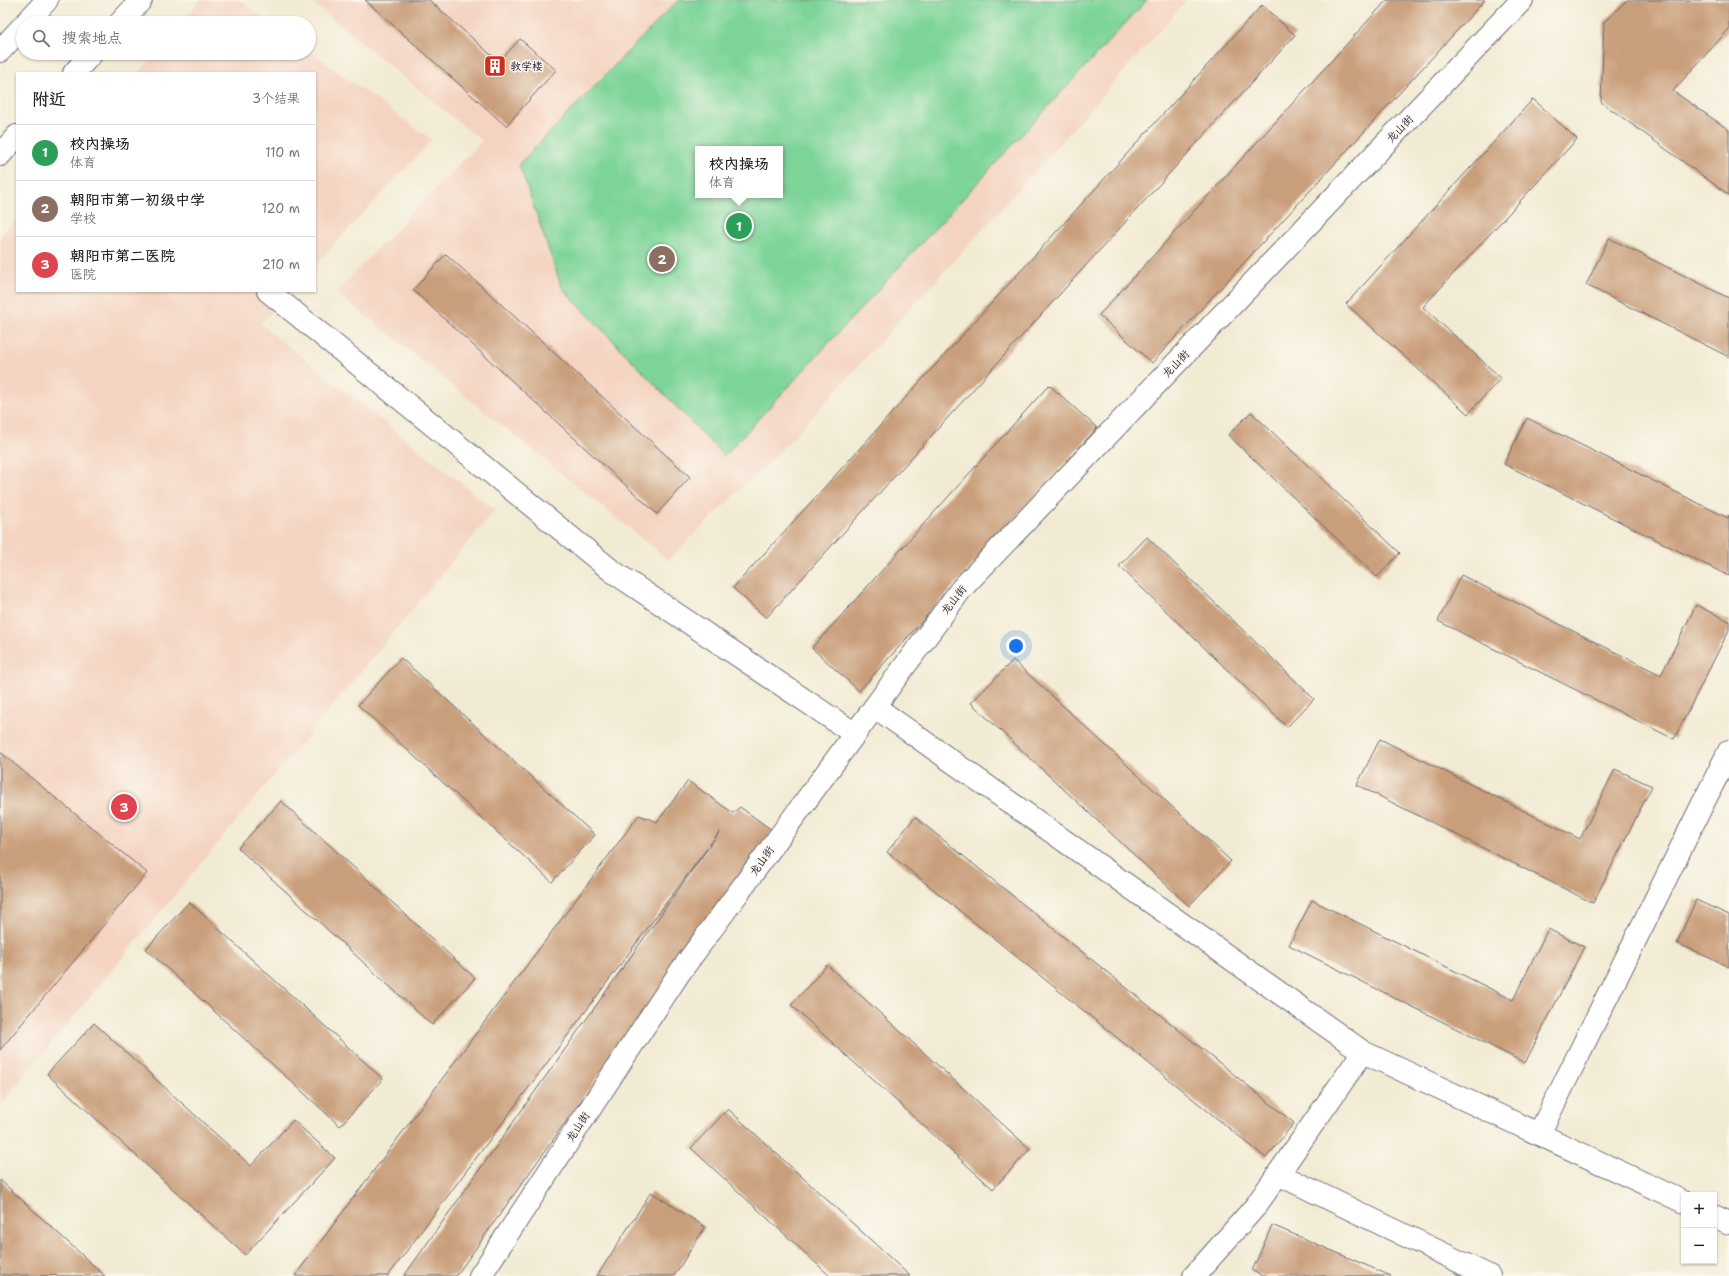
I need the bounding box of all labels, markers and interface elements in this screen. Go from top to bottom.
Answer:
search box [16,16,316,60]
icon: search [30,27,52,49]
text: 搜索地点 [62,28,122,48]
building icon: 教学楼 [482,53,508,79]
place label: 教学楼 [510,59,543,74]
text: 附近 [32,88,66,110]
text: 3个结果 [252,90,300,107]
street label: 龙山街 [1383,111,1418,146]
text: 校内操场 [70,134,130,154]
text: 1 [42,144,48,161]
text: 110 m [265,144,300,161]
popup [695,146,783,198]
text: 体育 [70,154,96,171]
text: 校内操场 [709,154,769,174]
text: 体育 [709,174,735,191]
text: 朝阳市第一初级中学 [70,190,205,210]
text: 2 [40,200,50,217]
text: 120 m [262,200,300,217]
text: 学校 [70,210,96,227]
pin: 1 [726,211,752,241]
pin: 2 [649,244,675,274]
text: 朝阳市第二医院 [70,246,175,266]
text: 3 [40,256,50,273]
text: 210 m [262,256,300,273]
text: 医院 [70,266,96,283]
street label: 龙山街 [1159,346,1194,381]
street label: 龙山街 [938,582,971,618]
your location [1006,636,1026,656]
pin: 3 [111,792,137,822]
street label: 龙山街 [746,842,778,879]
street label: 龙山街 [563,1108,594,1145]
map controls [1681,1192,1717,1264]
button: + [1681,1192,1717,1228]
button: − [1681,1228,1717,1264]

